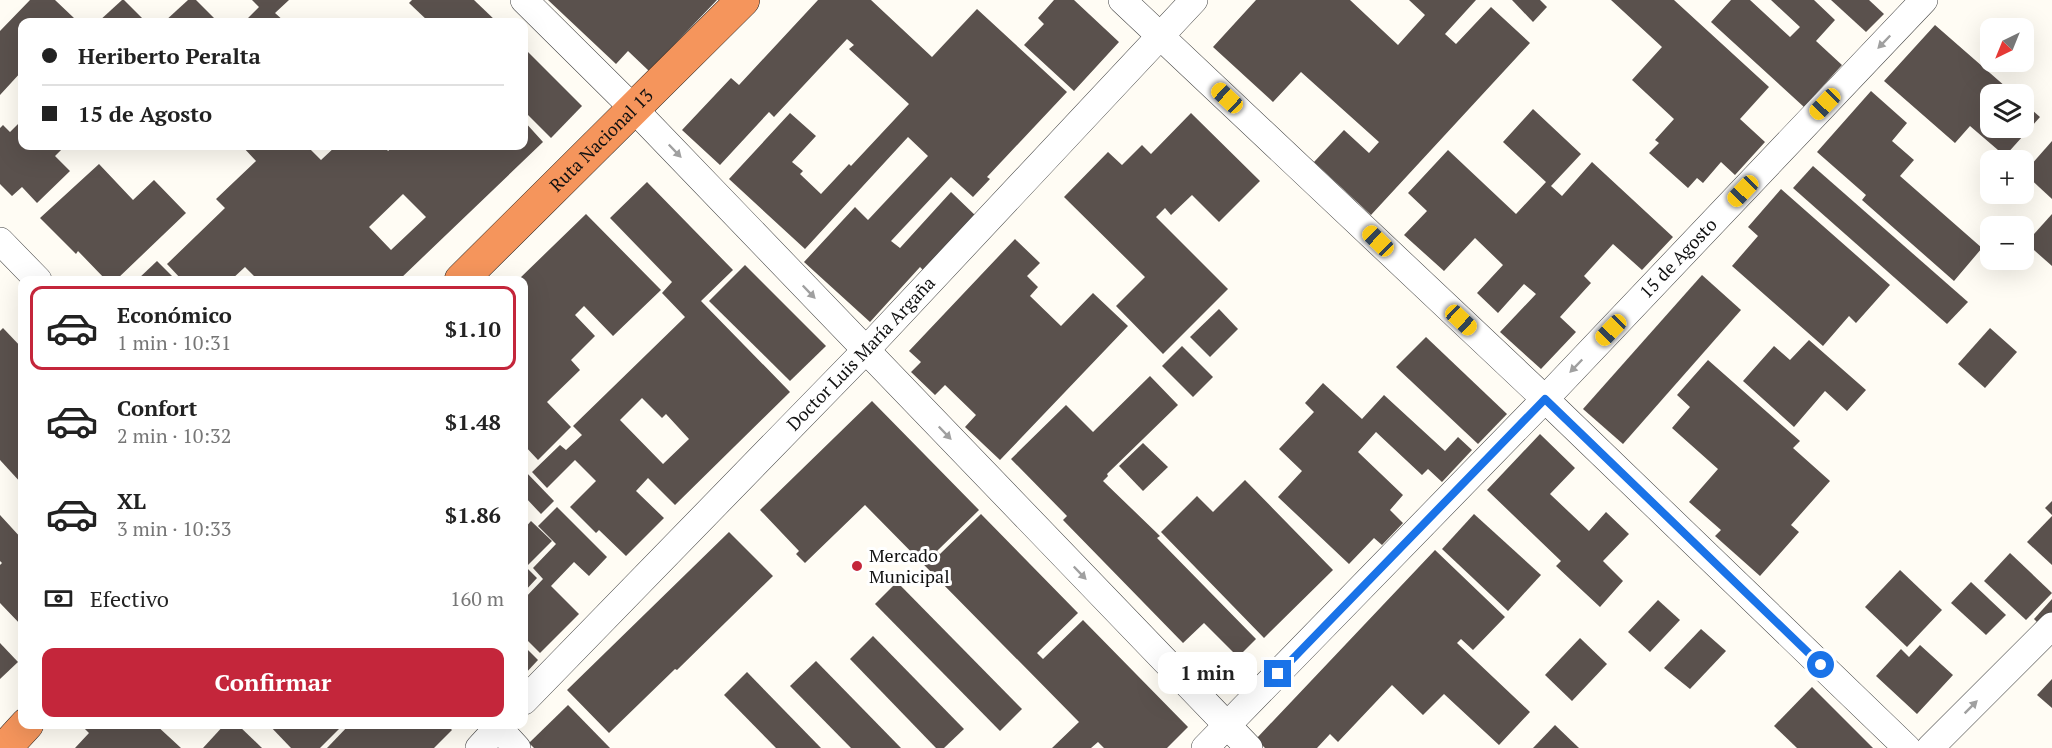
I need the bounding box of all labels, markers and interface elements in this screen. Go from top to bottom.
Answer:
north arrow [1980,18,2034,72]
map controls [1980,18,2034,270]
one-way arrow [1877,35,1891,50]
text: Heriberto Peralta [78,41,261,70]
car [1208,79,1246,117]
street label: Ruta Nacional 13 [544,83,658,197]
button: layers [1980,84,2034,138]
car [1806,85,1844,123]
text: 15 de Agosto [78,99,212,128]
one-way arrow [667,144,681,158]
button: + [1980,150,2034,204]
car [1724,172,1762,210]
street label: 15 de Agosto [1634,212,1722,303]
button: − [1980,216,2034,270]
car [1359,222,1397,260]
street label: Doctor Luis María Argaña [781,271,940,435]
one-way arrow [802,285,816,299]
text: Económico [117,300,232,329]
icon: car [45,301,99,355]
car [1442,301,1480,339]
car [1592,311,1630,349]
text: $1.10 [445,314,501,343]
text: 1 min · 10:31 [117,329,231,356]
one-way arrow [1569,359,1583,374]
text: Confort [117,393,197,422]
icon: car [45,394,99,448]
text: $1.48 [445,407,501,436]
text: 2 min · 10:32 [117,422,231,449]
one-way arrow [937,425,951,439]
text: XL [117,486,146,515]
icon: car [45,487,99,541]
text: $1.86 [445,500,501,529]
text: 3 min · 10:33 [117,515,231,542]
place label: Mercado Municipal [869,543,950,588]
marker: Mercado Municipal [850,559,864,573]
one-way arrow [1073,566,1087,581]
icon: cash [42,582,75,615]
text: Efectivo [90,584,169,613]
text: 160 m [450,585,504,612]
button: Confirmar [42,648,504,717]
route start [1807,651,1834,678]
callout: 1 min [1158,653,1257,695]
text: 1 min [1180,659,1235,686]
route end [1264,660,1291,687]
one-way arrow [1964,700,1978,714]

